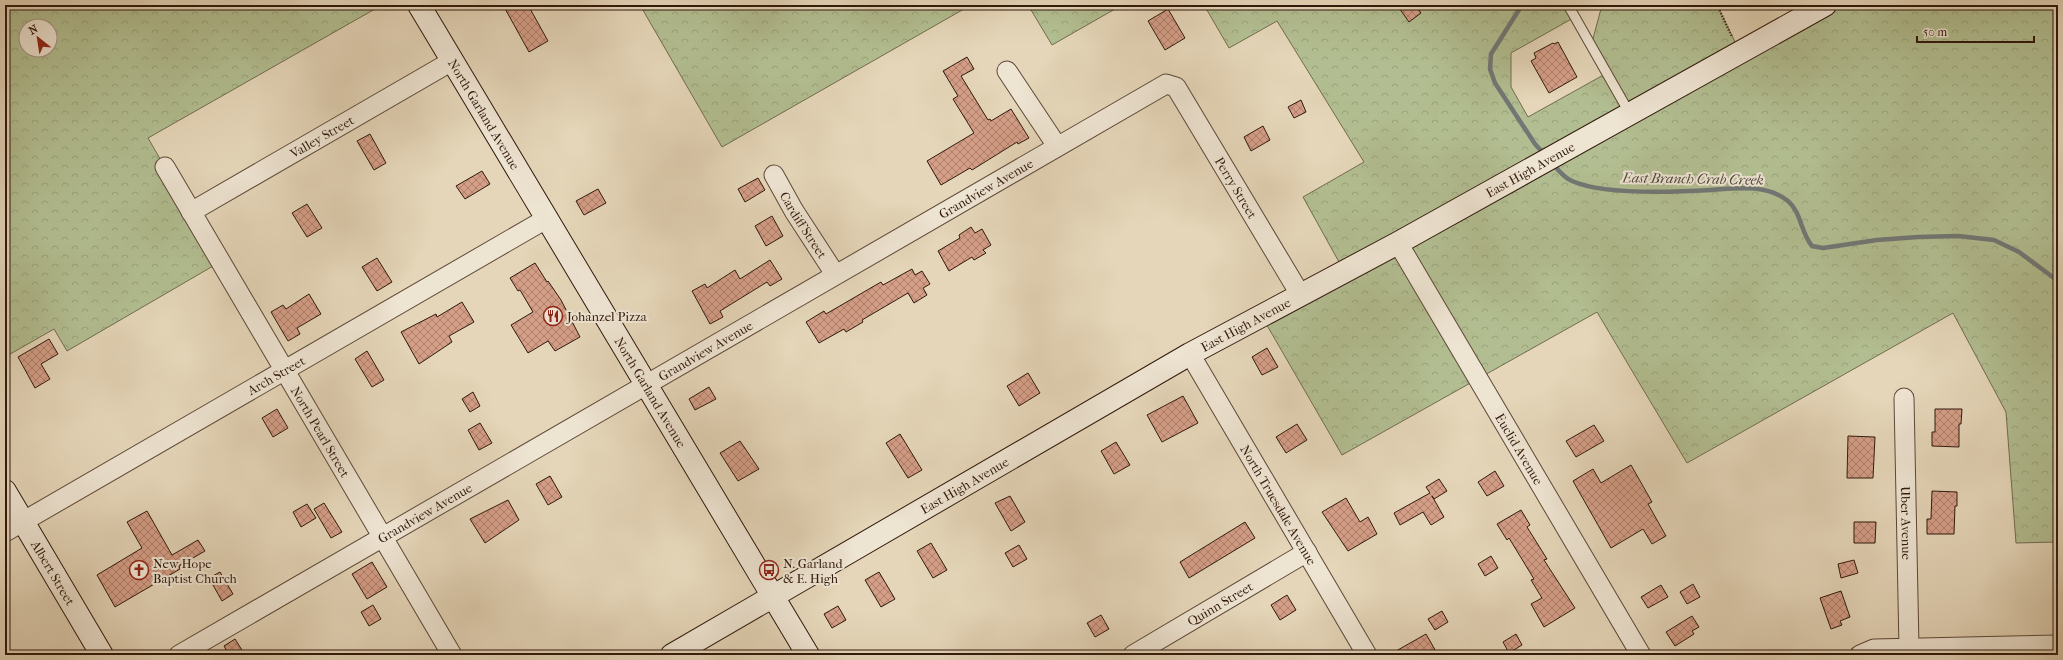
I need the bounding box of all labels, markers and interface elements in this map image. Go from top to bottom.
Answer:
north arrow [18,18,58,58]
scale bar [1917,18,2034,44]
text: N [26,22,41,37]
text: 50 m [1923,25,1947,39]
street label: North Garland Avenue [445,56,523,172]
street label: Valley Street [286,112,357,161]
street label: East High Avenue [1483,138,1578,200]
street label: Perry Street [1212,154,1261,221]
street label: Grandview Avenue [936,155,1036,221]
water label: East Branch Crab Creek [1621,169,1764,189]
street label: Cardiff Street [777,189,830,261]
street label: East High Avenue [1198,294,1293,354]
restaurant icon: Johanzel Pizza [542,305,564,327]
place label: Johanzel Pizza [566,309,648,324]
street label: Grandview Avenue [655,317,756,384]
street label: North Garland Avenue [612,334,690,450]
street label: Arch Street [244,353,308,398]
street label: North Pearl Street [288,384,353,480]
street label: Euclid Avenue [1493,411,1547,488]
street label: North Truesdale Avenue [1238,442,1320,568]
street label: East High Avenue [918,453,1011,517]
street label: Grandview Avenue [375,479,475,546]
street label: Uber Avenue [1898,486,1915,561]
street label: Albert Street [28,537,78,608]
place label: New Hope Baptist Church [153,556,238,586]
place label: N. Garland & E. High [783,556,844,586]
church icon: New Hope Baptist Church [128,559,150,581]
bus stop icon: N. Garland & E. High [758,559,780,581]
street label: Quinn Street [1184,578,1256,629]

